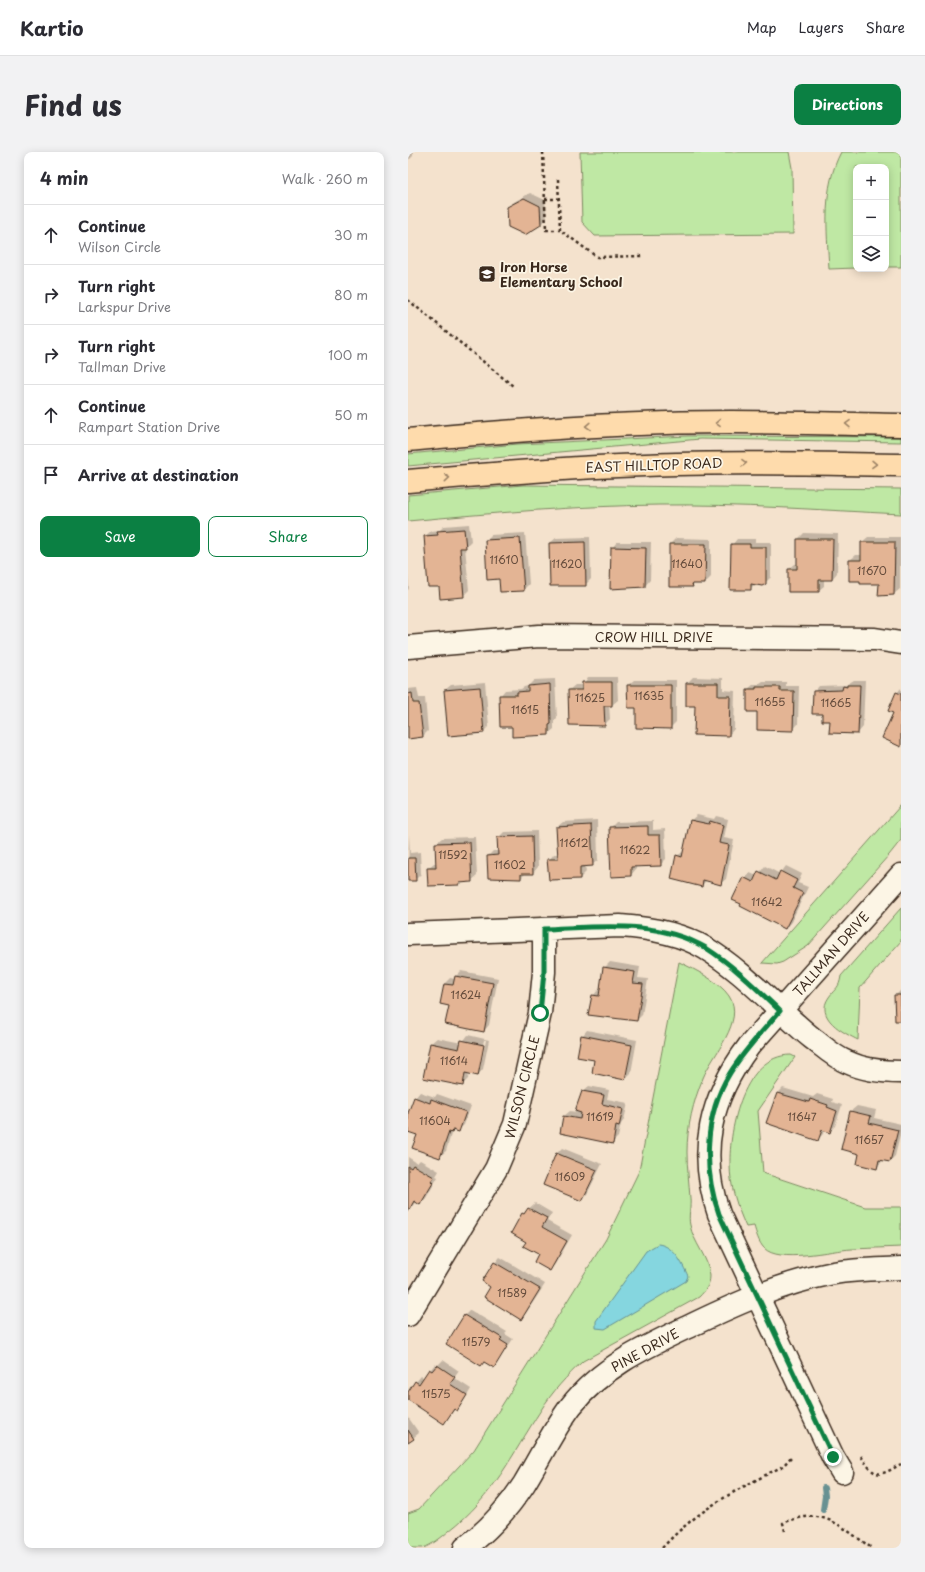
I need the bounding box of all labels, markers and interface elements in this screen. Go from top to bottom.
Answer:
text: Kartio [20,14,83,42]
text: Map [747,17,777,38]
text: Layers [799,17,844,38]
text: Share [866,17,905,38]
text: Find us [24,83,122,126]
button: Directions [794,84,901,125]
map controls [853,164,889,272]
button: + [853,164,889,200]
text: 4 min [40,165,88,191]
text: Walk · 260 m [282,169,368,188]
button: − [853,200,889,236]
text: Continue [78,214,146,237]
icon: ahead [40,224,62,246]
text: 30 m [334,225,368,244]
button: layers [853,236,889,272]
text: Wilson Circle [78,237,161,256]
place label: Iron Horse Elementary School [500,257,622,291]
school or university icon: Iron Horse Elementary School [477,264,497,284]
text: Turn right [78,274,155,297]
icon: right [40,284,62,306]
text: 80 m [334,285,368,304]
text: Larkspur Drive [78,297,171,316]
text: Turn right [78,334,155,357]
icon: right [40,344,62,366]
text: 100 m [328,345,368,364]
text: Tallman Drive [78,357,166,376]
text: Continue [78,394,146,417]
icon: ahead [40,404,62,426]
text: 50 m [334,405,368,424]
text: Rampart Station Drive [78,417,220,436]
one-way arrow [715,418,721,427]
one-way arrow [845,420,851,428]
one-way arrow [585,422,591,431]
street label: EAST HILLTOP ROAD [585,453,723,476]
one-way arrow [741,459,747,467]
one-way arrow [871,460,877,468]
text: Arrive at destination [78,463,239,486]
icon: arrive [40,464,62,486]
one-way arrow [444,473,450,482]
button: Save [40,516,200,557]
button: Share [208,516,368,557]
house number: 11610 [490,551,518,568]
house number: 11620 [552,555,582,572]
house number: 11640 [671,555,703,572]
house number: 11670 [857,562,887,579]
street label: CROW HILL DRIVE [595,627,713,646]
house number: 11635 [634,687,664,704]
house number: 11625 [575,689,605,706]
house number: 11655 [755,693,785,710]
house number: 11665 [821,694,851,711]
house number: 11615 [511,701,539,718]
house number: 11612 [559,834,589,851]
house number: 11622 [620,841,651,858]
house number: 11592 [438,846,468,863]
house number: 11602 [494,856,526,873]
house number: 11642 [751,893,783,910]
street label: TALLMAN DRIVE [788,907,873,1000]
house number: 11624 [451,986,481,1003]
route start [531,1004,549,1022]
street label: WILSON CIRCLE [499,1033,544,1141]
house number: 11614 [440,1052,468,1069]
house number: 11619 [586,1108,614,1125]
house number: 11647 [787,1108,817,1125]
house number: 11604 [419,1112,451,1129]
house number: 11657 [854,1131,884,1148]
house number: 11609 [555,1168,585,1185]
house number: 11589 [497,1284,527,1301]
street label: PINE DRIVE [607,1323,682,1376]
house number: 11579 [462,1333,490,1350]
house number: 11575 [422,1385,451,1402]
route end [824,1448,842,1466]

